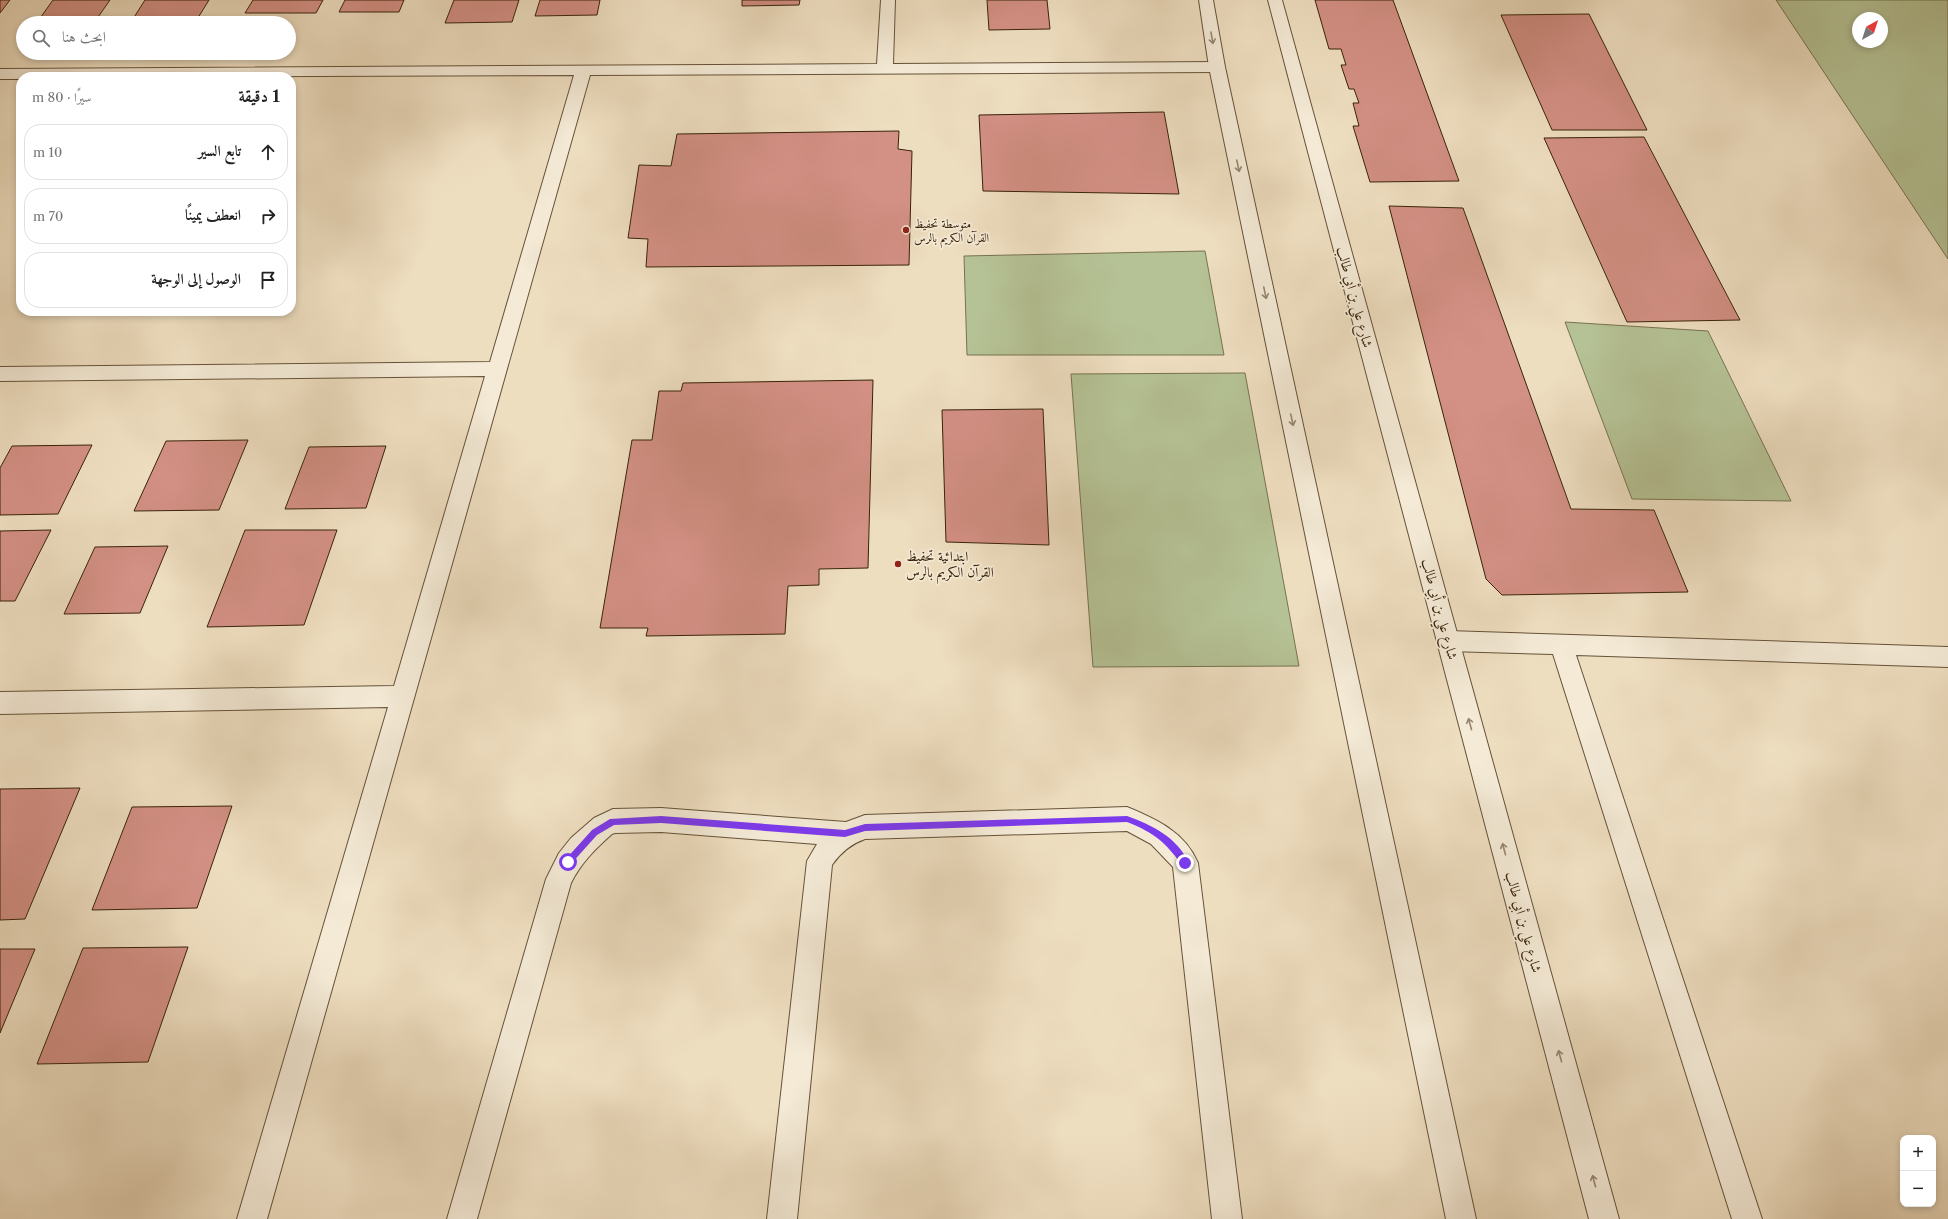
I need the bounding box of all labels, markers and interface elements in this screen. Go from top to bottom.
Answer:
north arrow [1852,12,1888,48]
search box [16,16,296,60]
icon: search [30,27,52,49]
text: ابحث هنا [62,27,106,46]
one-way arrow [1208,32,1216,45]
text: 1 دقيقة [238,86,280,106]
text: سيرًا · 80 m [32,89,91,105]
text: تابع السير [198,141,241,160]
icon: ahead [257,141,279,163]
text: 10 m [33,144,62,160]
one-way arrow [1235,159,1243,172]
text: انعطف يمينًا [185,205,241,224]
icon: right [257,205,279,227]
text: 70 m [33,208,63,224]
place label: متوسطة تحفيظ القرآن الكريم بالرس [914,216,990,249]
marker: متوسطة تحفيظ القرآن الكريم بالرس [901,225,911,235]
street label: شارع علي بن أبي طالب [1329,244,1378,351]
text: الوصول إلى الوجهة [151,269,241,288]
icon: arrive [257,269,279,291]
one-way arrow [1261,286,1269,299]
one-way arrow [1288,413,1296,426]
place label: ابتدائية تحفيظ القرآن الكريم بالرس [906,547,994,585]
street label: شارع علي بن أبي طالب [1414,556,1463,663]
marker: ابتدائية تحفيظ القرآن الكريم بالرس [893,559,903,569]
one-way arrow [1466,717,1474,730]
one-way arrow [1500,843,1507,856]
route start [559,853,577,871]
route end [1176,854,1194,872]
street label: شارع علي بن أبي طالب [1498,869,1547,976]
one-way arrow [1556,1050,1563,1063]
map controls [1900,1135,1936,1207]
button: + [1900,1135,1936,1171]
button: − [1900,1171,1936,1207]
one-way arrow [1589,1175,1597,1188]

